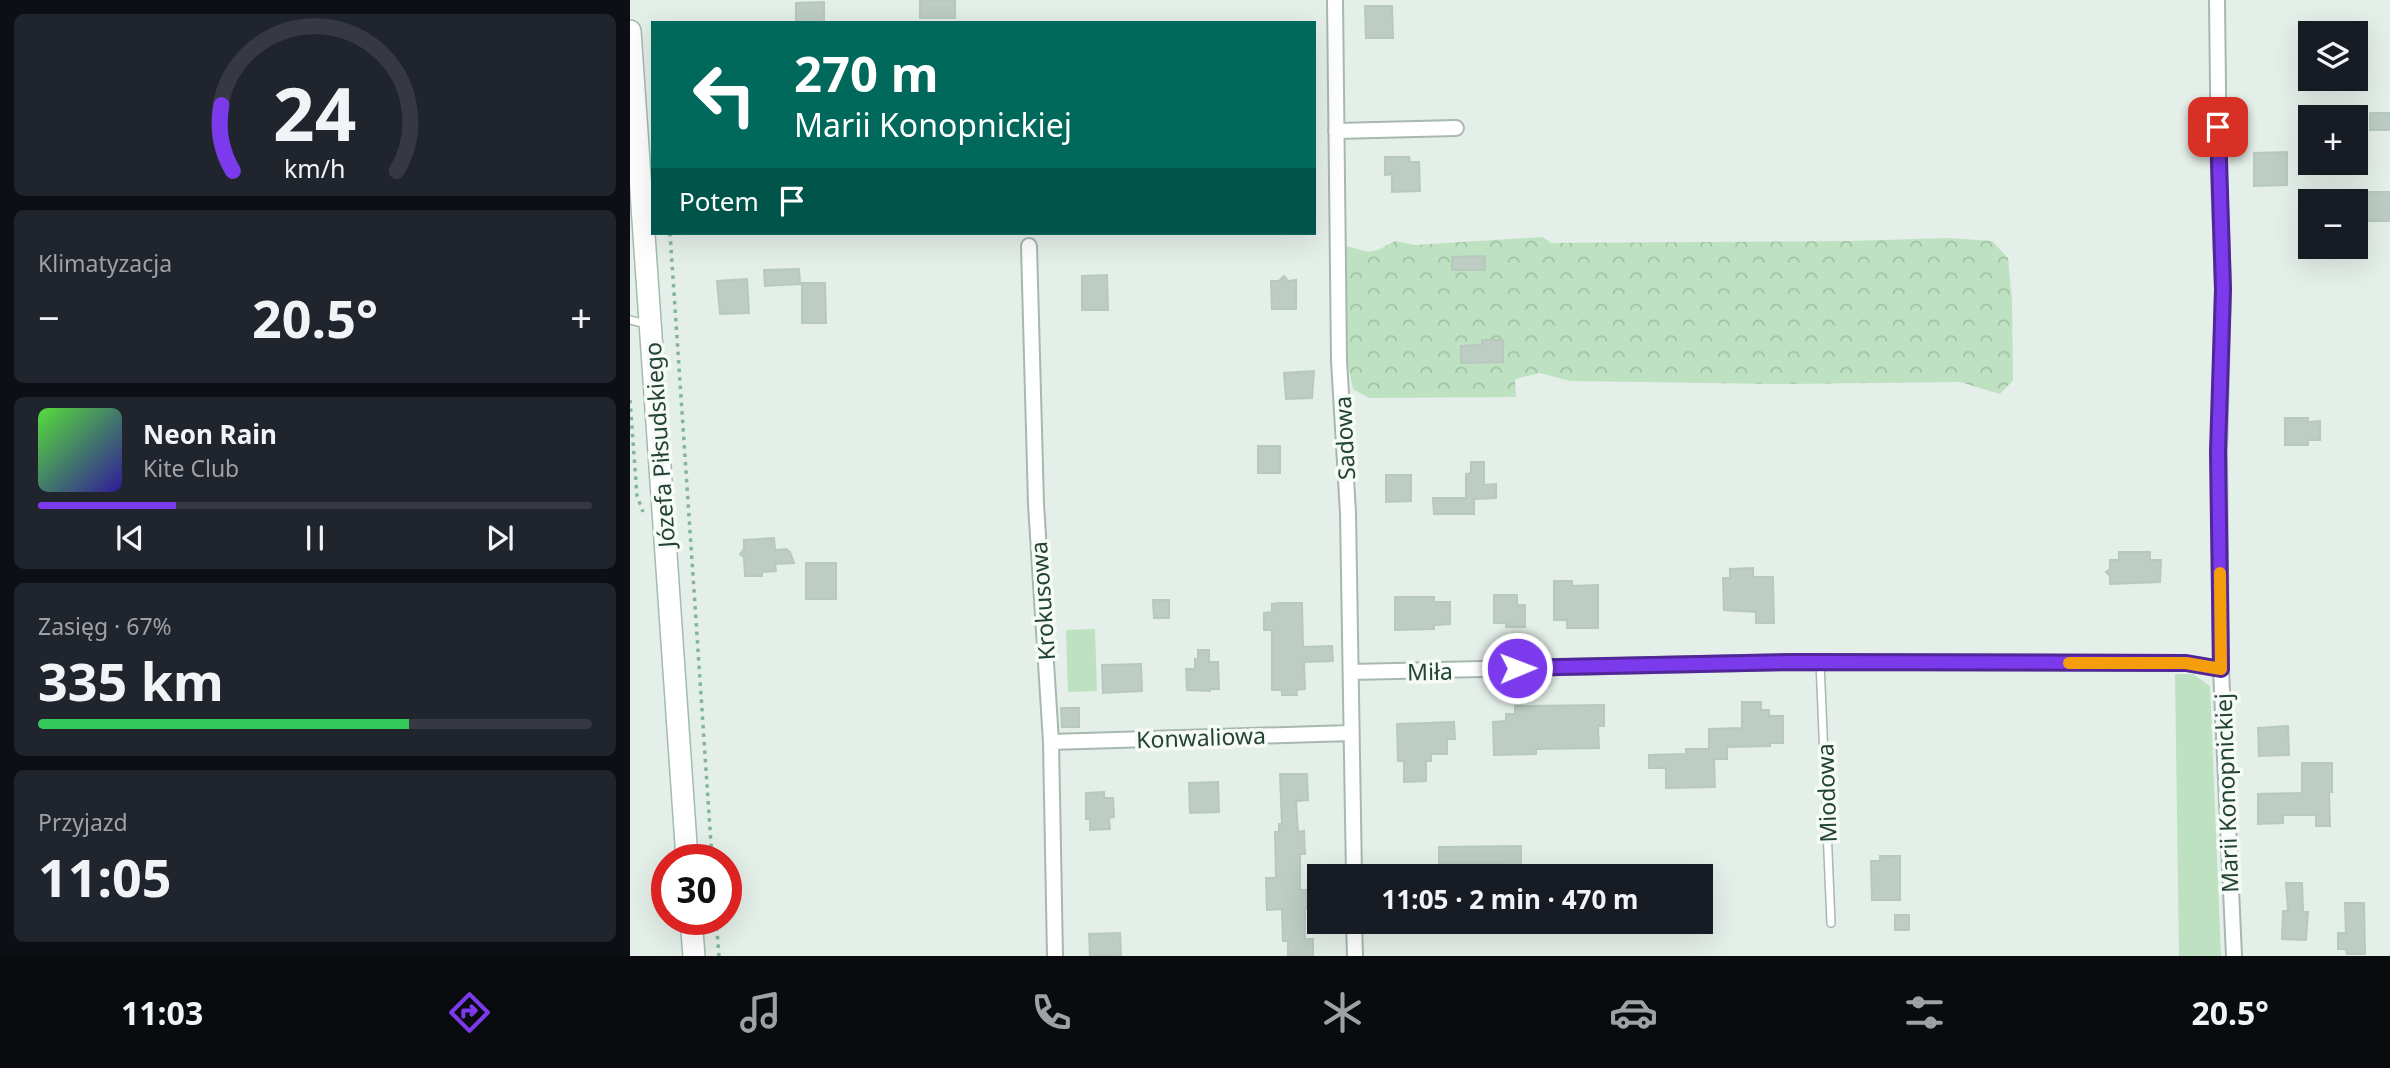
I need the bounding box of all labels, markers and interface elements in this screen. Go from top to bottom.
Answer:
map controls [2298,21,2368,259]
button: layers [2298,21,2368,91]
text: 270 m [794,40,939,106]
icon: left [679,49,770,140]
text: 24 [273,63,357,162]
pin [2188,97,2248,157]
text: Marii Konopnickiej [794,103,1072,146]
button: + [2298,105,2368,175]
icon: arrive [2199,108,2237,146]
text: km/h [284,151,346,185]
icon: arrive [773,182,811,220]
text: Potem [679,183,759,219]
button: − [2298,189,2368,259]
text: Klimatyzacja [38,247,172,279]
text: 20.5° [252,282,378,353]
text: − [38,291,60,343]
text: + [570,291,592,343]
street label: Józefa Piłsudskiego [636,341,682,551]
street label: Sadowa [1326,395,1362,481]
text: Neon Rain [143,416,277,452]
text: Kite Club [143,452,239,484]
icon: previous [111,519,149,557]
icon: pause [296,519,334,557]
icon: next [481,519,519,557]
street label: Krokusowa [1022,540,1062,662]
text: Zasięg · 67% [38,610,172,642]
position arrow [1480,631,1554,705]
text: 335 km [38,645,224,716]
street label: Miła [1407,655,1453,687]
street label: Marii Konopnickiej [2207,693,2245,893]
street label: Konwaliowa [1136,719,1266,755]
street label: Miodowa [1808,743,1844,843]
text: Przyjazd [38,806,128,838]
text: 11:05 [38,841,172,912]
speed limit sign: 30 [651,844,742,935]
text: 11:05 · 2 min · 470 m [1382,881,1638,917]
icon: directions [445,988,494,1037]
icon: music [736,988,785,1037]
icon: phone [1027,988,1076,1037]
icon: climate [1318,988,1367,1037]
icon: car [1609,988,1658,1037]
icon: filters [1900,988,1949,1037]
text: 11:03 [121,991,203,1034]
text: 20.5° [2191,991,2269,1034]

